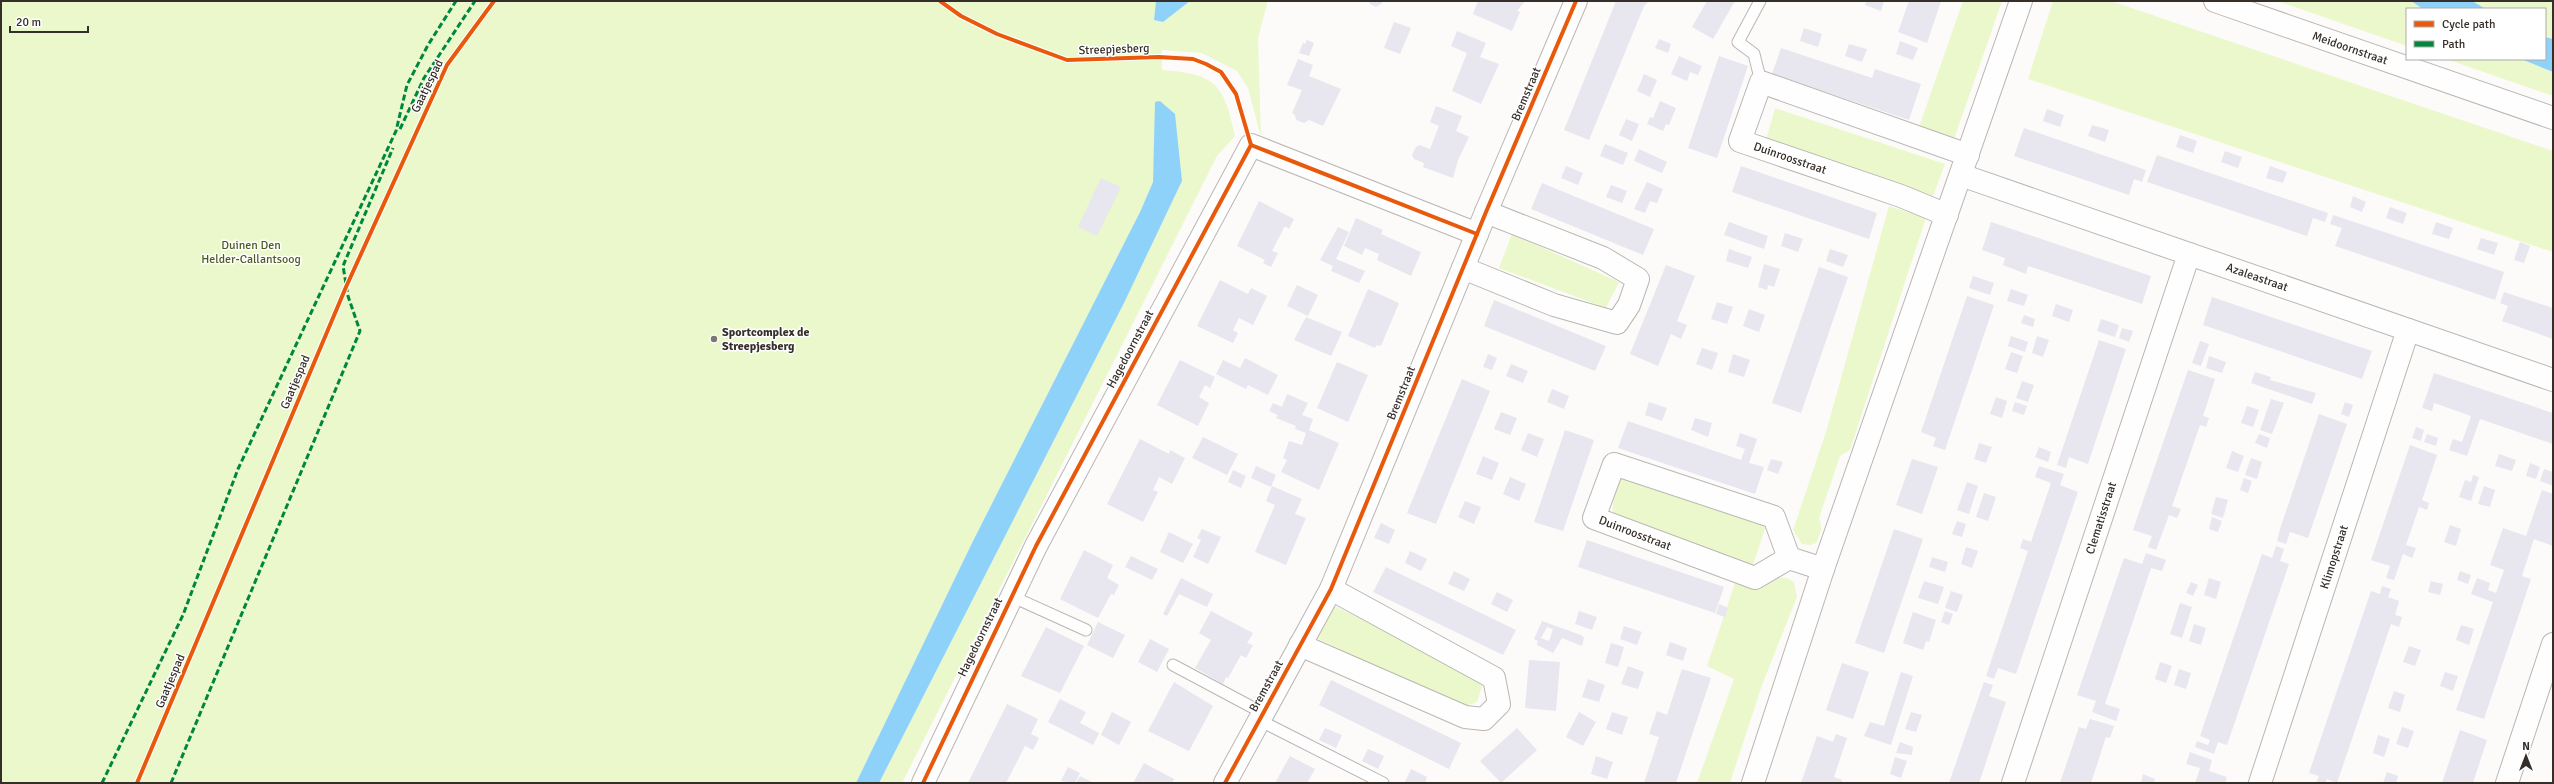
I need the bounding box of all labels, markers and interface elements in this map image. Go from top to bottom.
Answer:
scale bar [10,8,88,34]
legend [2406,8,2546,60]
text: 20 m [16,15,41,30]
text: Cycle path [2442,17,2495,32]
street label: Meidoornstraat [2310,29,2390,68]
text: Path [2442,37,2465,52]
street label: Streepjesberg [1078,41,1150,58]
street label: Gaatjespad [408,57,447,115]
street label: Bremstraat [1508,65,1544,123]
street label: Duinroosstraat [1751,139,1828,178]
park label: Duinen Den Helder-Callantsoog [201,238,301,267]
street label: Azaleastraat [2224,260,2290,295]
street label: Hagedoornstraat [1104,308,1157,391]
place label: Sportcomplex de Streepjesberg [722,325,810,354]
marker: Sportcomplex de Streepjesberg [709,334,719,344]
street label: Gaatjespad [277,353,314,412]
street label: Bremstraat [1384,364,1419,422]
street label: Clematisstraat [2083,480,2120,556]
street label: Duinroosstraat [1597,513,1673,554]
street label: Klimopstraat [2317,523,2352,591]
street label: Hagedoornstraat [955,595,1006,679]
street label: Gaatjespad [152,652,189,711]
street label: Bremstraat [1246,658,1287,715]
north arrow [2506,736,2546,776]
text: N [2522,740,2530,753]

